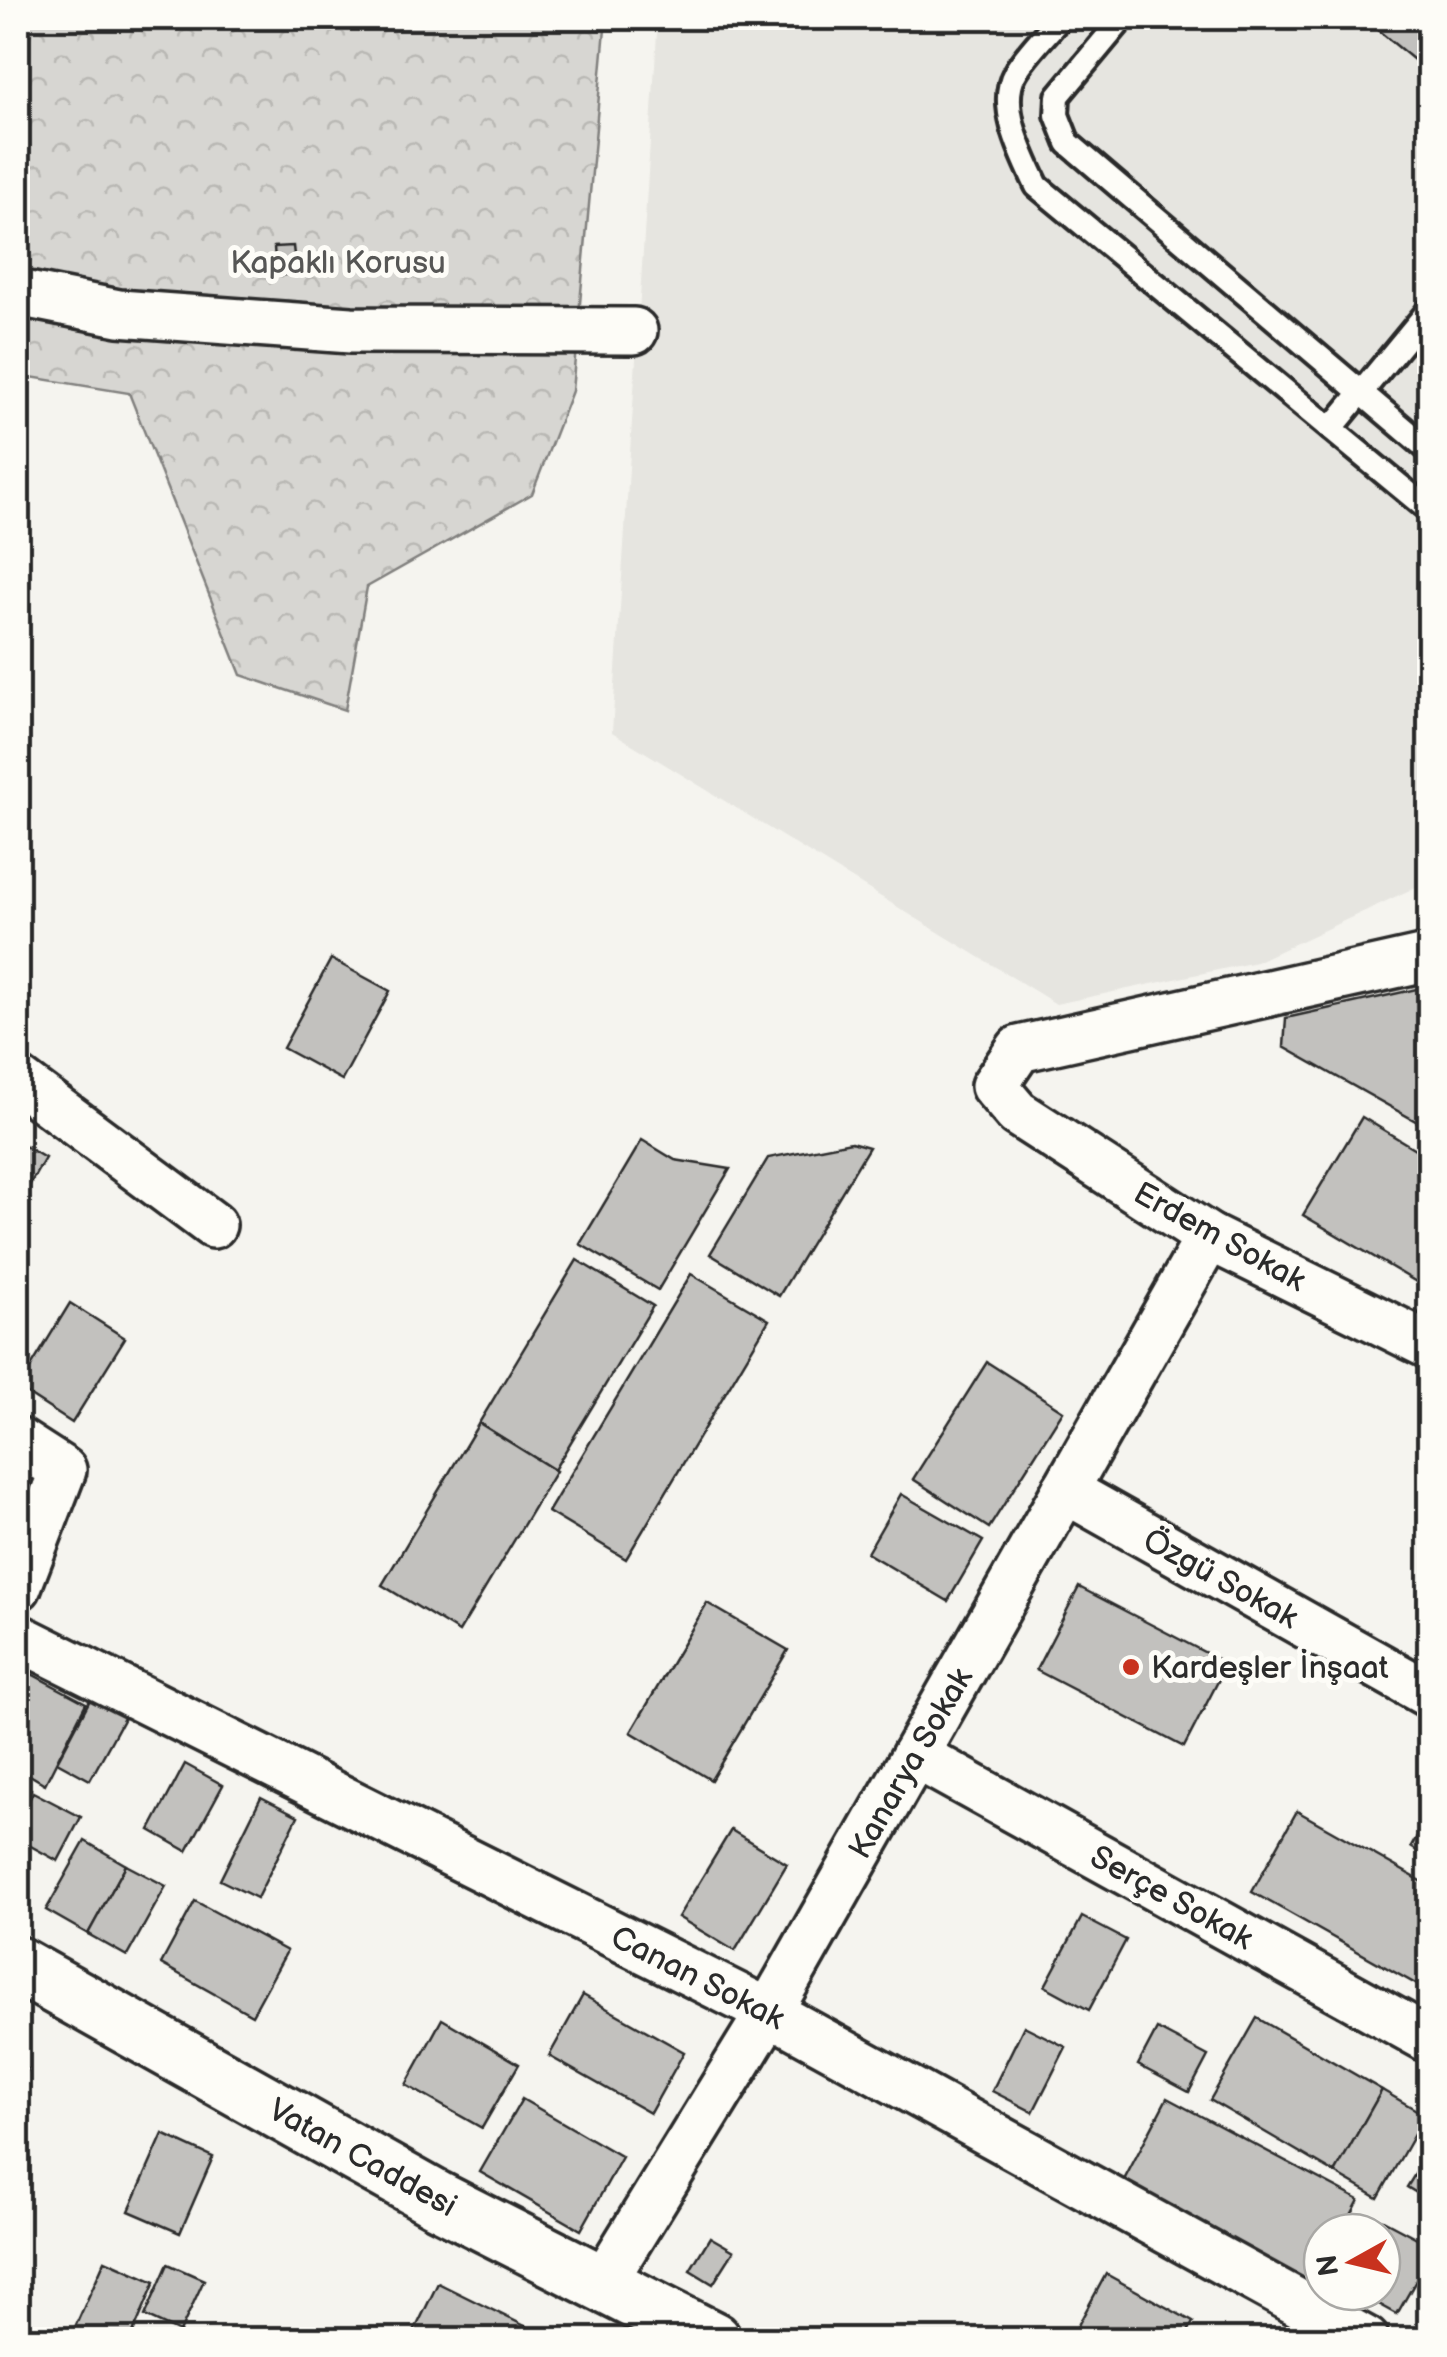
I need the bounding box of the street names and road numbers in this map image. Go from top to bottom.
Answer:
street label: Erdem Sokak [1127,1174,1312,1301]
street label: Özgü Sokak [1136,1521,1305,1638]
street label: Kanarya Sokak [841,1661,982,1866]
street label: Serçe Sokak [1083,1838,1260,1959]
street label: Canan Sokak [604,1918,791,2039]
street label: Vatan Caddesi [261,2091,463,2226]

